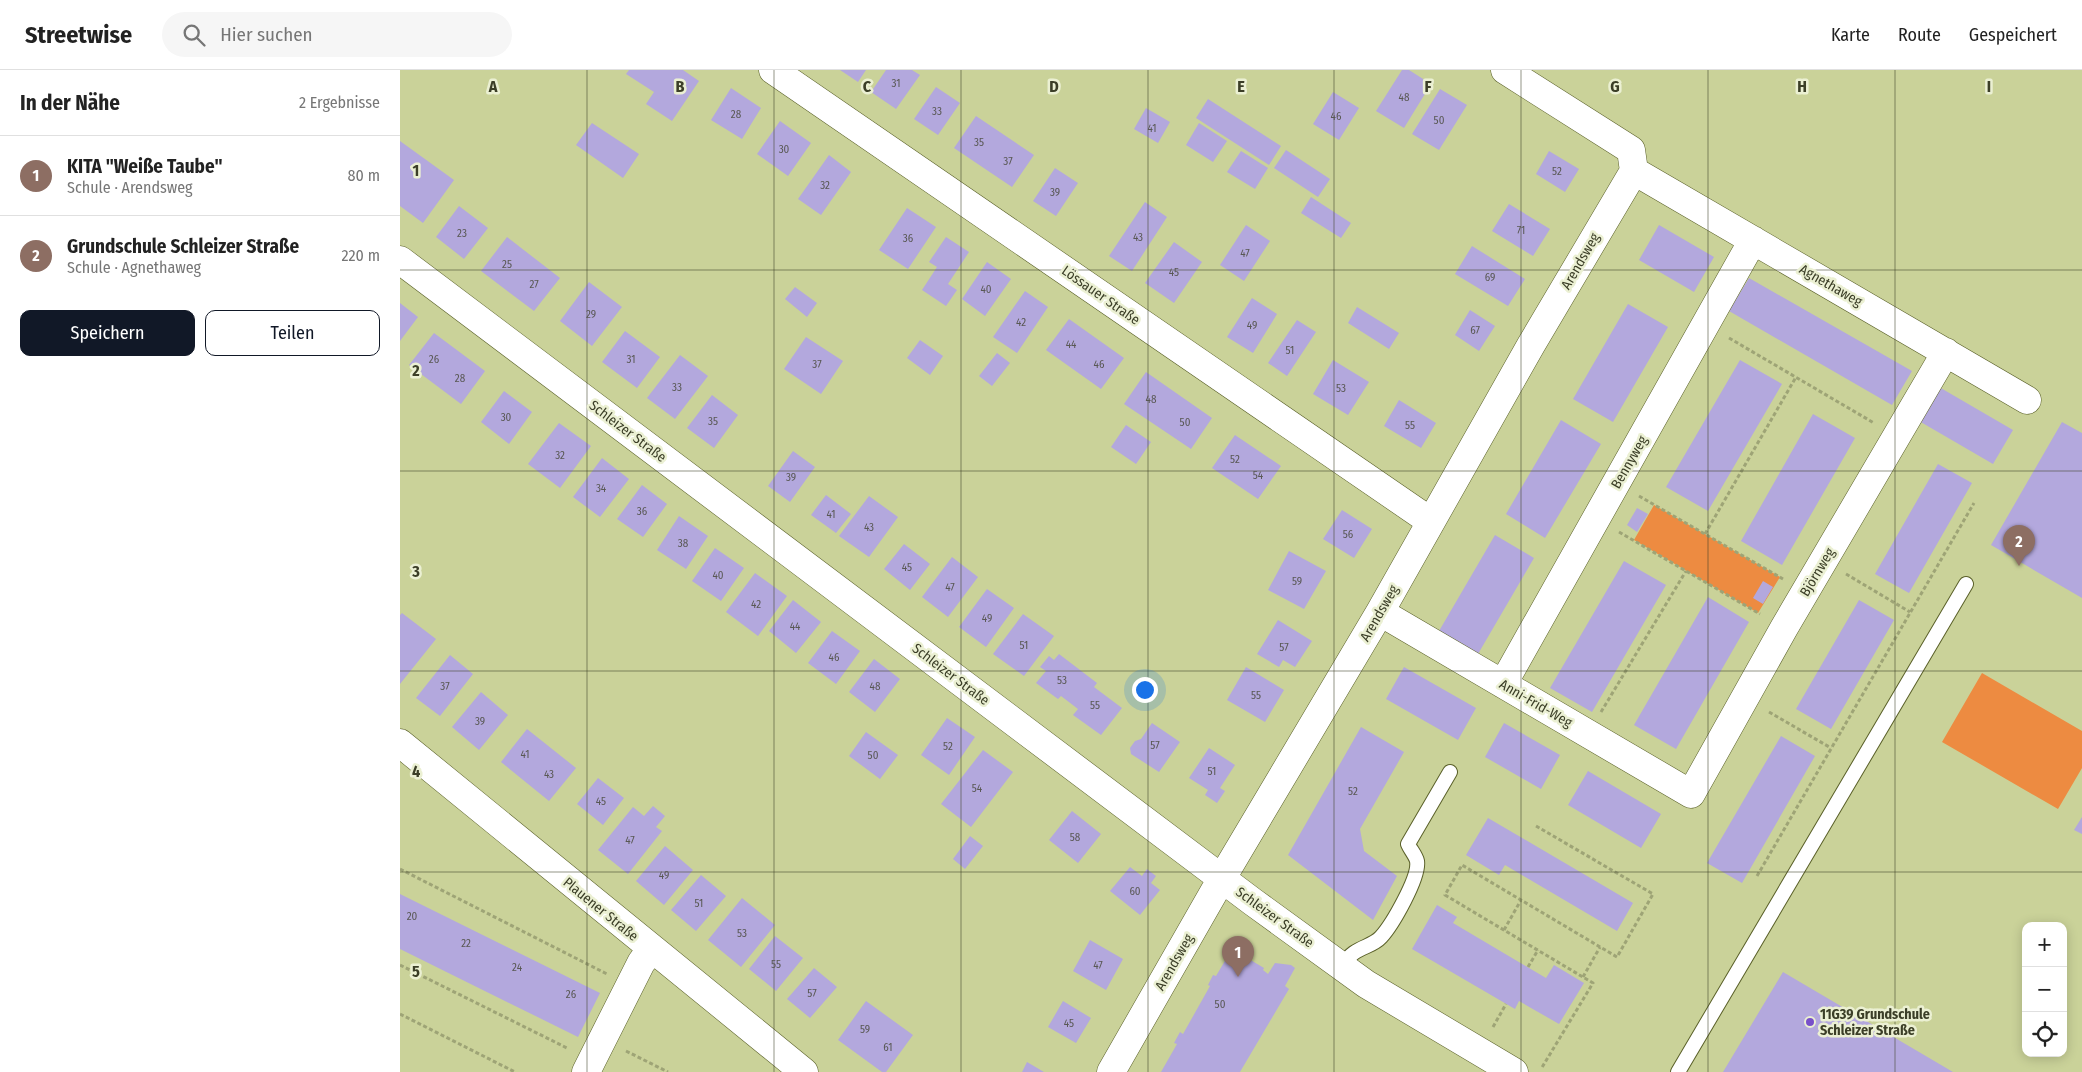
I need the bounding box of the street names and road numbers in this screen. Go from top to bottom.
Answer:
street label: Arendsweg [1558,230,1604,292]
street label: Agnethaweg [1796,261,1866,310]
street label: Lössauer Straße [1058,262,1143,329]
street label: Schleizer Straße [586,397,670,466]
street label: Bennyweg [1608,432,1652,492]
street label: Björnweg [1796,545,1839,600]
street label: Arendsweg [1357,582,1403,644]
street label: Schleizer Straße [909,640,993,709]
street label: Anni-Frid-Weg [1496,676,1576,731]
street label: Plauener Straße [560,874,642,945]
street label: Schleizer Straße [1232,883,1317,951]
street label: Arendsweg [1152,931,1198,993]

